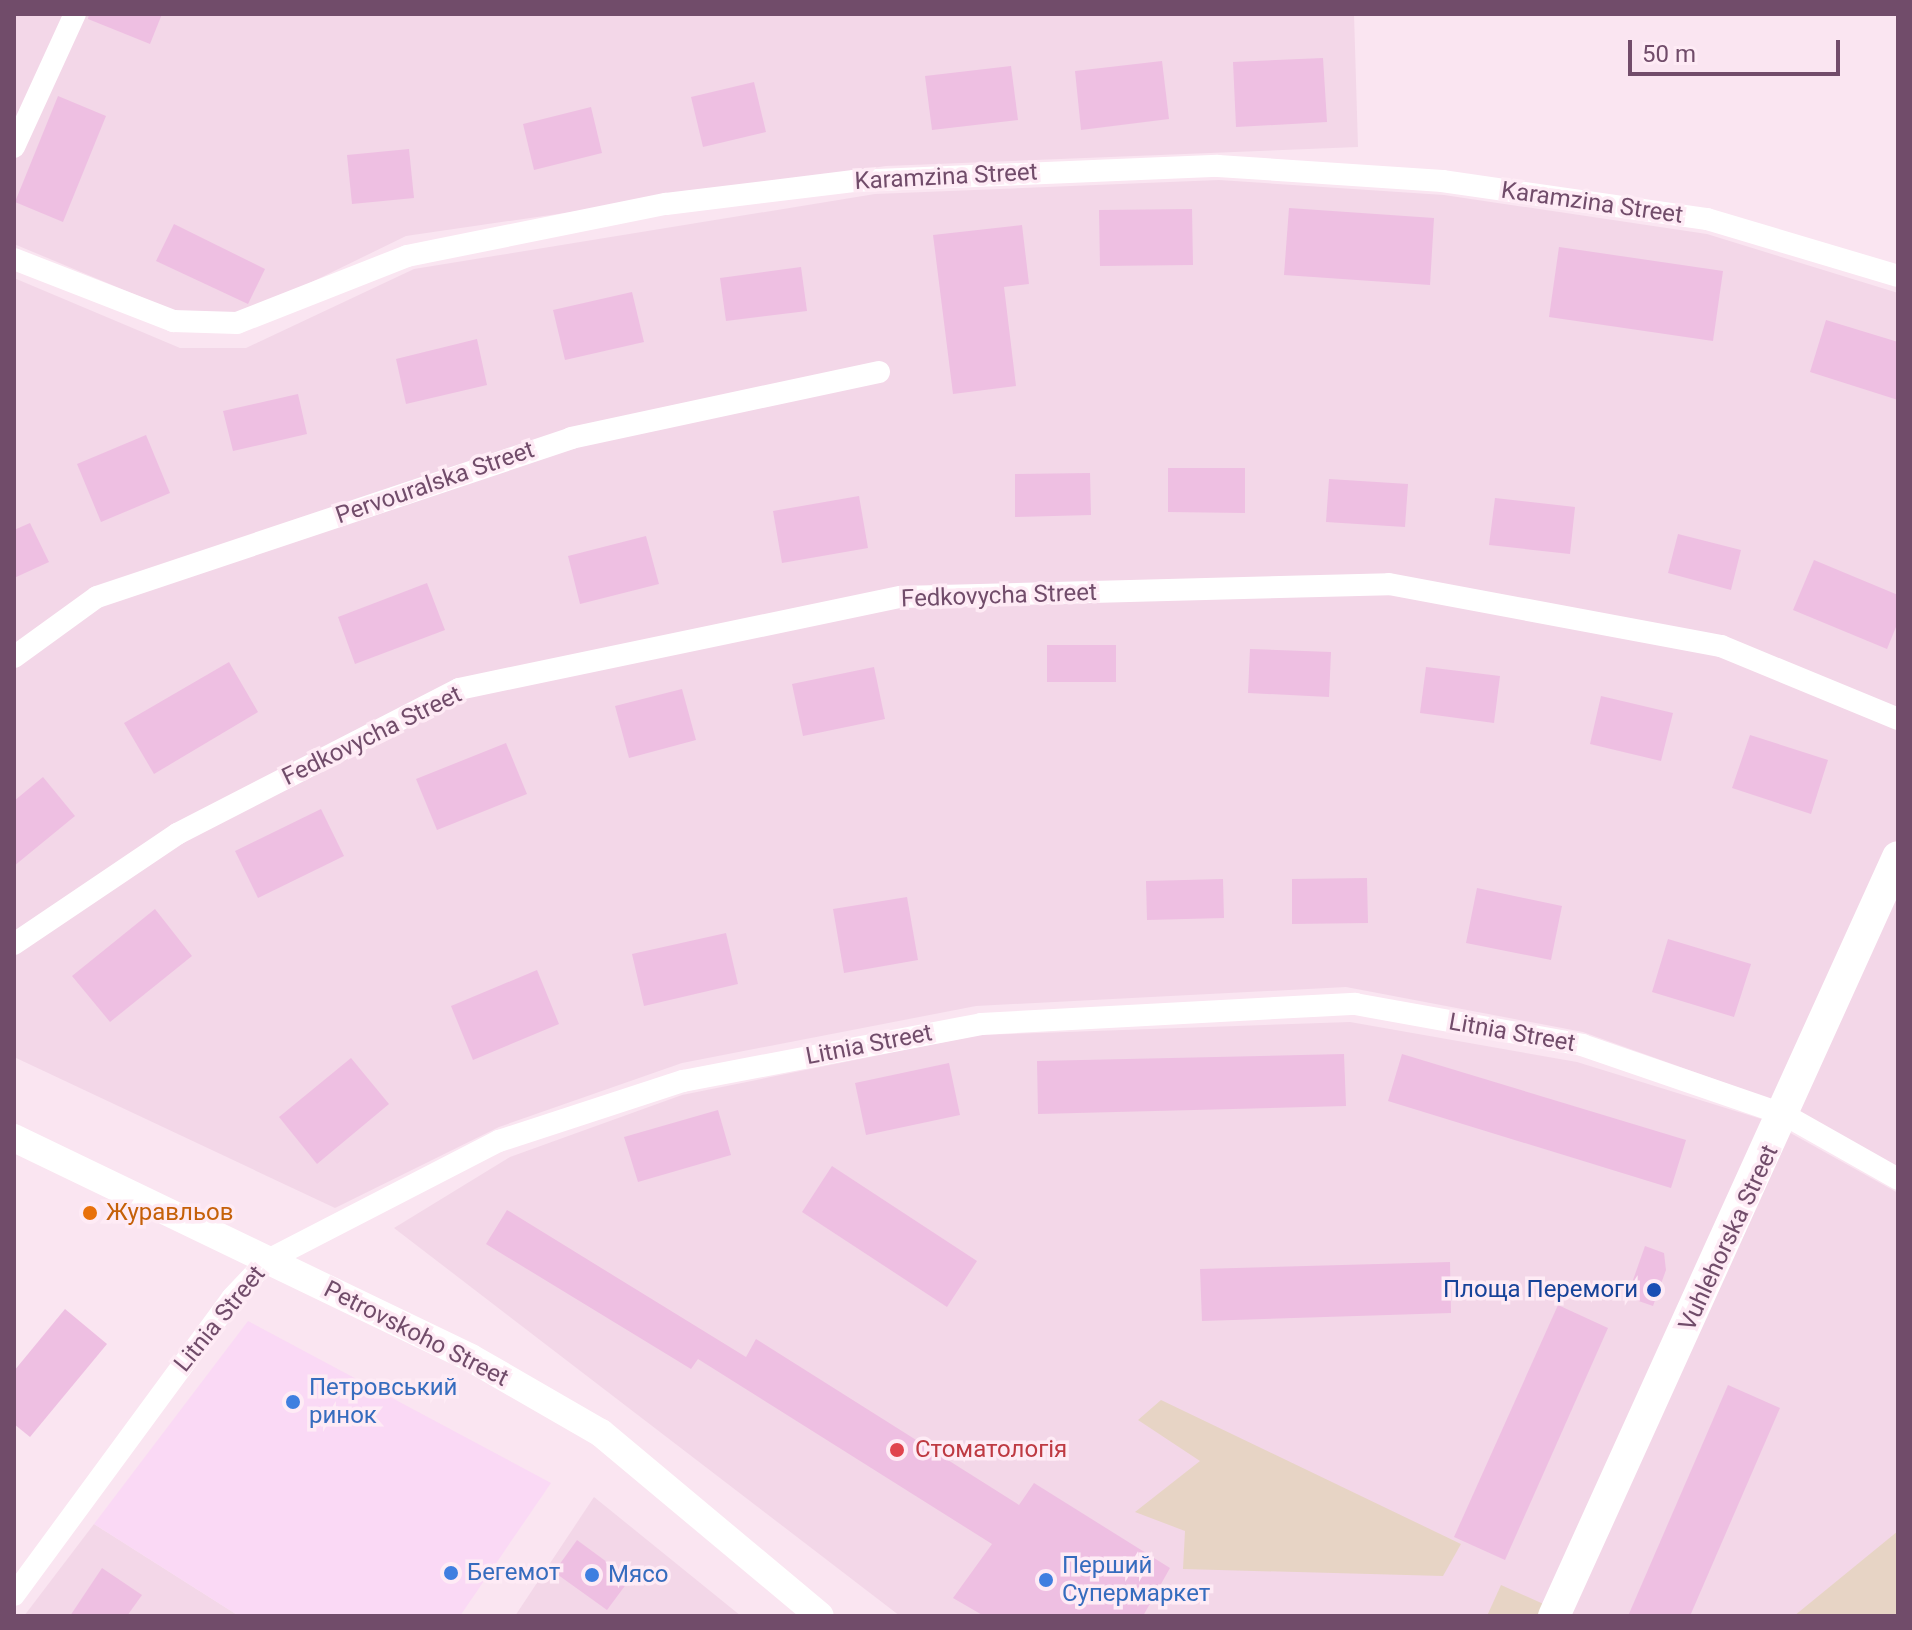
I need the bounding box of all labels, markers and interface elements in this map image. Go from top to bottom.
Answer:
scale bar [1632,24,1844,74]
text: 50 m [1642,40,1696,68]
street label: Karamzina Street [854,158,1038,196]
street label: Karamzina Street [1499,176,1685,230]
street label: Pervouralska Street [332,436,538,530]
street label: Fedkovycha Street [901,578,1097,614]
street label: Fedkovycha Street [278,680,466,792]
street label: Litnia Street [1446,1008,1578,1058]
street label: Litnia Street [803,1019,935,1071]
street label: Vuhlehorska Street [1673,1140,1785,1336]
place label: Журавльов [106,1199,233,1227]
marker: Журавльов [81,1204,99,1222]
street label: Litnia Street [169,1260,271,1378]
street label: Petrovskoho Street [319,1275,513,1393]
place label: Площа Перемоги [1443,1276,1638,1304]
marker: Площа Перемоги [1645,1281,1663,1299]
place label: Петровський ринок [309,1374,457,1430]
marker: Петровський ринок [284,1393,302,1411]
place label: Стоматологія [915,1436,1067,1464]
marker: Стоматологія [886,1439,908,1461]
place label: Перший Супермаркет [1062,1552,1210,1608]
place label: Бегемот [467,1559,560,1587]
place label: Мясо [608,1561,668,1589]
marker: Бегемот [442,1564,460,1582]
marker: Мясо [583,1566,601,1584]
marker: Перший Супермаркет [1037,1571,1055,1589]

